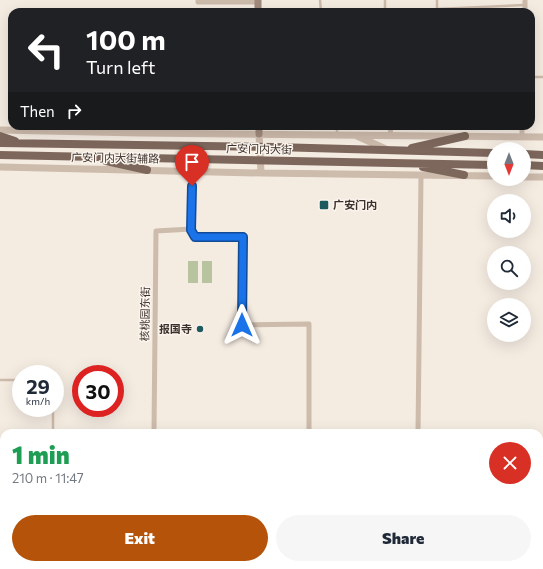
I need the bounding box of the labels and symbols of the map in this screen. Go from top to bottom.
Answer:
street label: 广安门内大街 [226,141,292,156]
north arrow [487,142,531,186]
pin [175,145,209,186]
street label: 广安门内大街辅路 [71,150,159,165]
place label: 广安门内 [333,198,377,211]
marker: 广安门内 [318,199,330,211]
street label: 核桃园东街 [138,286,151,342]
position arrow [221,304,263,346]
place label: 报国寺 [159,322,192,335]
marker: 报国寺 [195,324,205,334]
speed limit sign: 30 [72,365,124,417]

